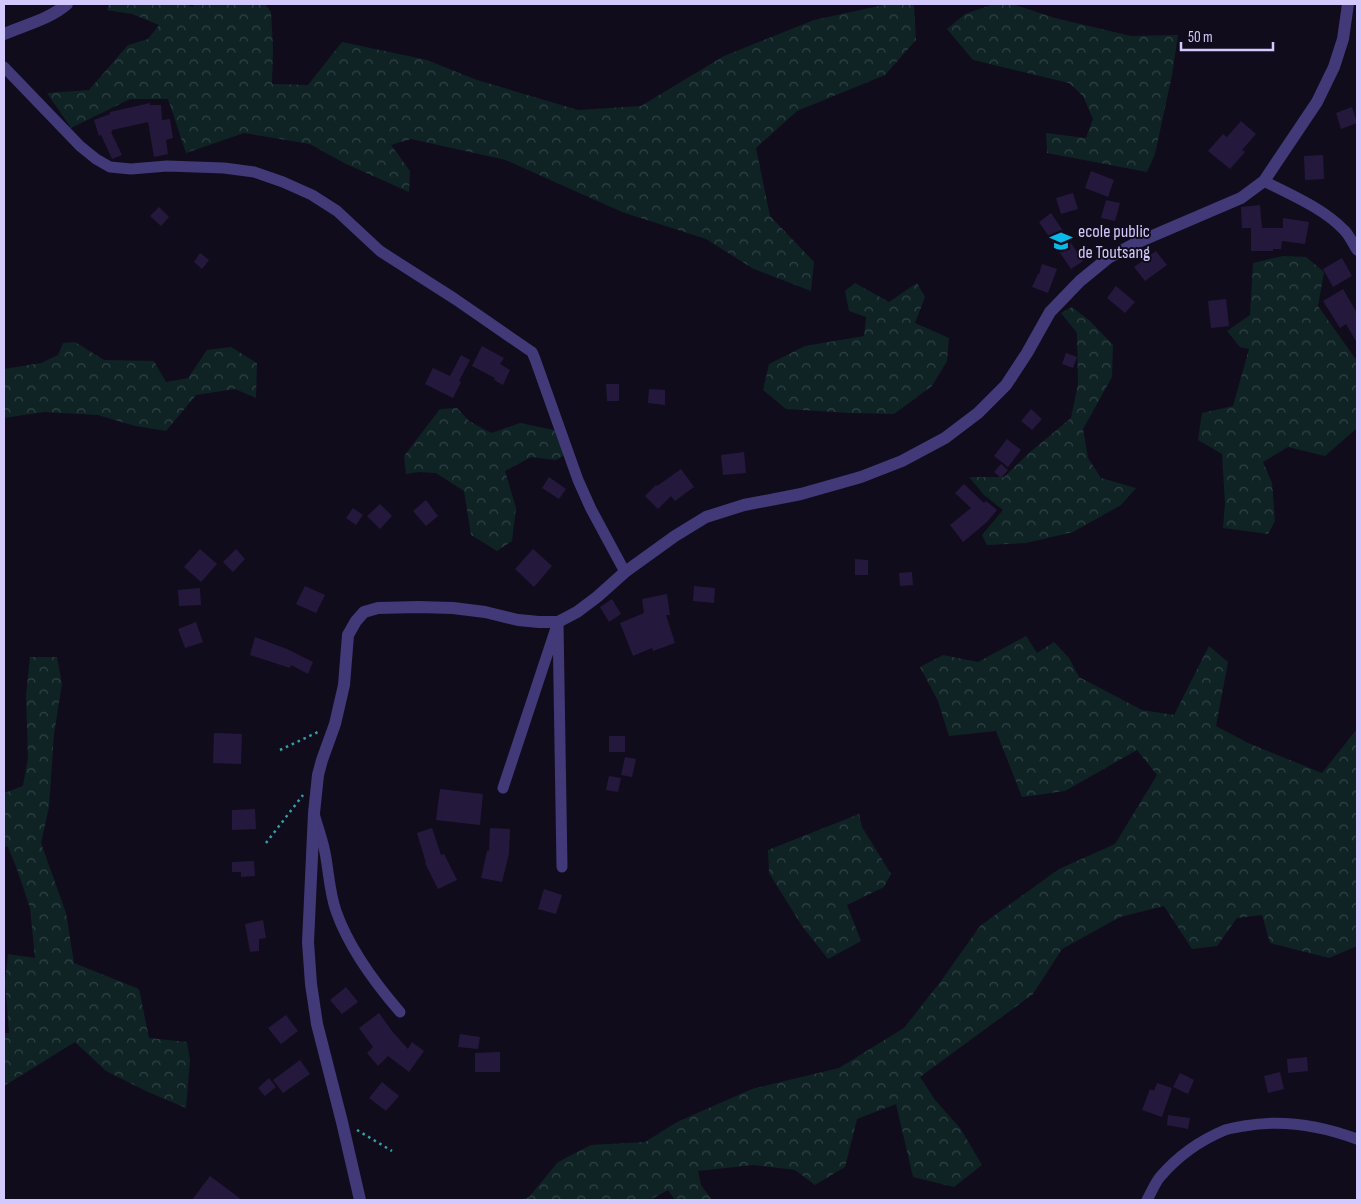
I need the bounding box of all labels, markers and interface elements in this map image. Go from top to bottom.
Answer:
scale bar [1181,20,1274,52]
text: 50 m [1188,28,1213,47]
place label: ecole public de Toutsang [1078,221,1150,263]
school or university icon: ecole public de Toutsang [1048,228,1074,254]

